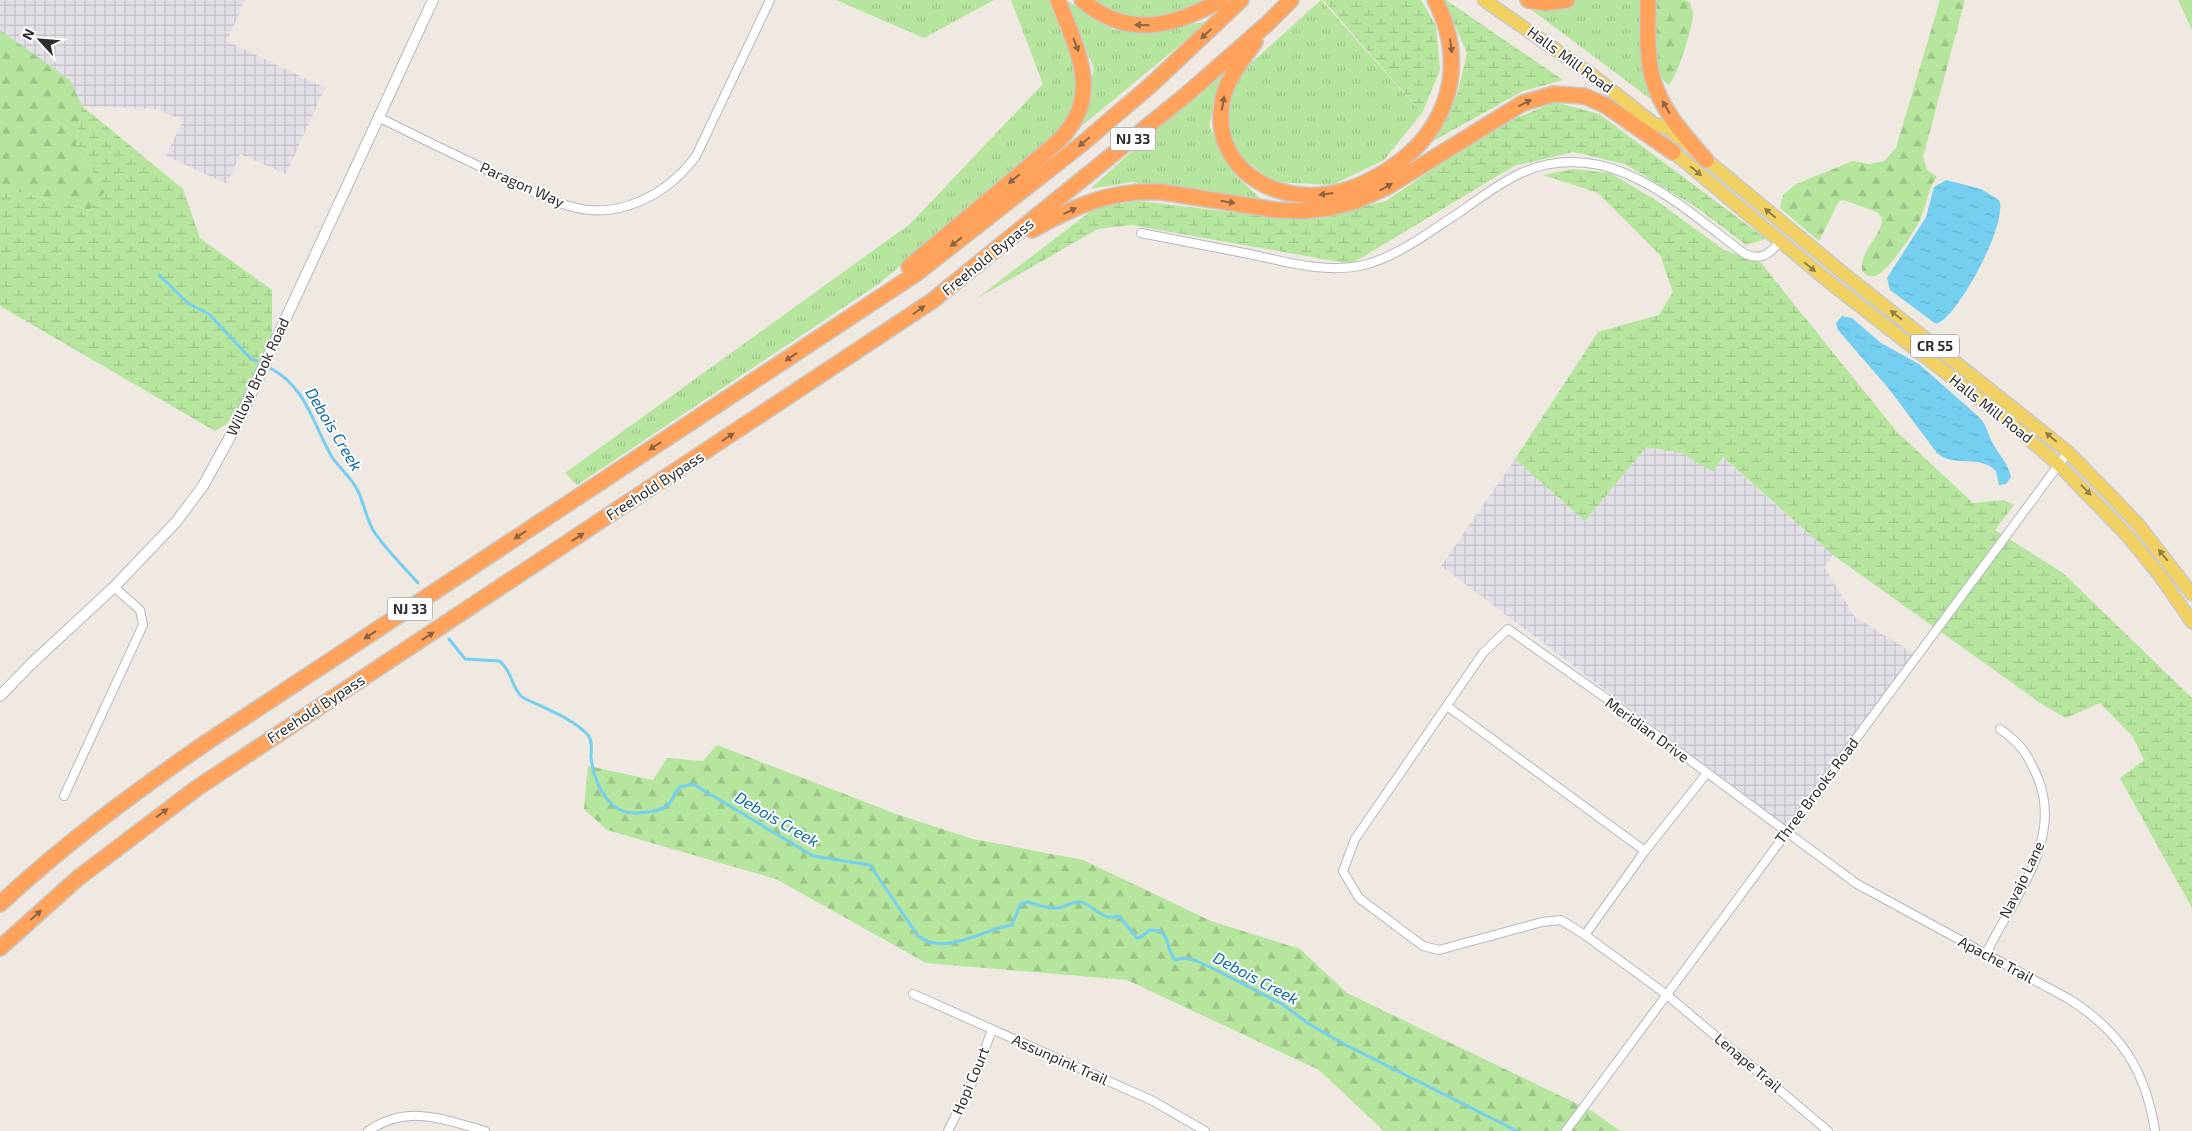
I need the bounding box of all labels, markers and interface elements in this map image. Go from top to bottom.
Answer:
north arrow [15,15,65,65]
one-way arrow [1134,21,1150,29]
street label: Halls Mill Road [1524,22,1617,96]
text: N [18,26,38,42]
one-way arrow [1200,28,1212,40]
one-way arrow [1073,38,1080,53]
one-way arrow [1447,38,1455,54]
one-way arrow [1219,95,1227,111]
one-way arrow [1518,99,1532,107]
one-way arrow [1661,101,1670,114]
road number: NJ 33 [1110,128,1156,150]
one-way arrow [1078,136,1091,147]
street label: Paragon Way [478,158,567,211]
one-way arrow [1689,166,1702,177]
one-way arrow [1008,173,1021,184]
one-way arrow [1379,183,1393,192]
one-way arrow [1318,190,1334,198]
one-way arrow [1221,198,1237,206]
one-way arrow [1063,207,1077,215]
one-way arrow [1763,207,1776,218]
street label: Freehold Bypass [938,214,1037,299]
one-way arrow [950,237,963,248]
one-way arrow [1803,261,1816,272]
one-way arrow [912,305,926,315]
one-way arrow [1889,310,1903,320]
street label: Willow Brook Road [222,315,292,439]
road number: CR 55 [1911,334,1959,358]
one-way arrow [785,352,798,362]
street label: Halls Mill Road [1946,370,2037,447]
water label: Debois Creek [302,384,367,474]
one-way arrow [2045,432,2058,443]
one-way arrow [722,433,735,442]
one-way arrow [649,441,662,451]
street label: Freehold Bypass [602,447,707,523]
one-way arrow [2079,484,2091,496]
one-way arrow [513,531,526,540]
one-way arrow [571,532,585,541]
one-way arrow [2157,549,2168,562]
road number: NJ 33 [388,598,432,620]
one-way arrow [363,631,377,640]
one-way arrow [421,631,434,640]
street label: Freehold Bypass [263,670,368,746]
street label: Meridian Drive [1602,693,1693,766]
street label: Three Brooks Road [1770,734,1862,847]
water label: Debois Creek [732,787,823,850]
one-way arrow [156,808,169,818]
street label: Navajo Lane [1995,838,2048,921]
one-way arrow [29,909,41,921]
street label: Apache Trail [1956,932,2038,987]
water label: Debois Creek [1210,947,1302,1008]
street label: Lenape Trail [1711,1029,1786,1096]
street label: Assunpink Trail [1010,1030,1112,1089]
street label: Hopi Court [948,1044,992,1117]

